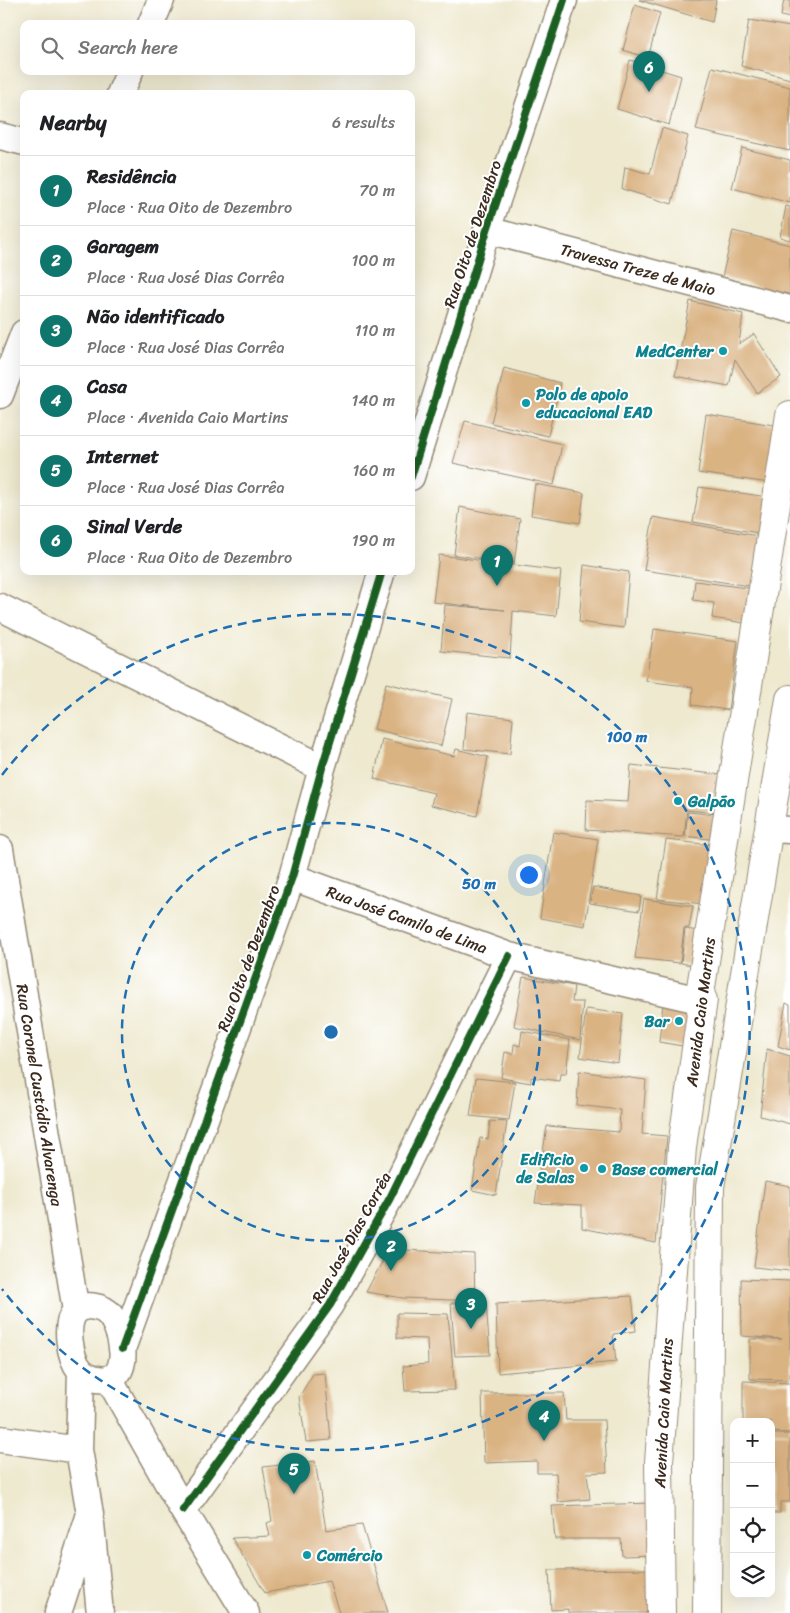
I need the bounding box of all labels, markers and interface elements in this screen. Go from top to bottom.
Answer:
search box [20,20,415,75]
text: Search here [78,31,178,64]
icon: search [38,34,66,62]
pin: 6 [633,51,665,92]
text: Nearby [40,104,106,142]
text: 6 results [332,108,395,137]
street label: Rua Oito de Dezembro [435,156,510,312]
text: Residência [87,160,177,193]
text: 1 [53,176,59,205]
text: 70 m [359,176,395,205]
text: Place · Rua Oito de Dezembro [87,193,292,222]
text: Garagem [87,230,159,263]
street label: Travessa Treze de Maio [557,235,719,304]
text: 2 [51,246,61,275]
text: 100 m [351,246,395,275]
text: Place · Rua José Dias Corrêa [87,263,285,292]
text: Não identificado [87,300,224,333]
text: 3 [52,316,60,345]
text: 110 m [355,316,395,345]
text: Place · Rua José Dias Corrêa [87,333,285,362]
place label: MedCenter [635,337,714,366]
marker: MedCenter [717,345,729,357]
text: Casa [87,370,127,403]
place label: Polo de apoio educacional EAD [535,380,652,427]
text: 4 [51,386,61,415]
text: 140 m [352,386,395,415]
marker: Polo de apoio educacional EAD [520,397,532,409]
text: Place · Avenida Caio Martins [87,403,288,432]
text: Internet [87,440,159,473]
text: 5 [51,456,61,485]
text: 160 m [352,456,395,485]
text: Place · Rua José Dias Corrêa [87,473,285,502]
text: Sinal Verde [87,510,182,543]
text: 6 [51,526,61,555]
text: 190 m [352,526,395,555]
text: Place · Rua Oito de Dezembro [87,543,292,572]
pin: 1 [481,545,513,586]
text: 100 m [607,724,648,750]
place label: Galpão [687,787,736,816]
marker: Galpão [672,795,684,807]
your location [516,862,542,888]
text: 50 m [462,871,497,897]
street label: Rua José Camilo de Lima [322,877,491,962]
street label: Rua Oito de Dezembro [209,881,288,1035]
street label: Avenida Caio Martins [677,935,724,1089]
street label: Rua Coronel Custódio Alvarenga [8,982,72,1209]
place label: Bar [644,1007,670,1036]
marker: Bar [673,1015,685,1027]
centre of rings [322,1023,340,1041]
place label: Edificio de Salas [516,1145,574,1192]
place label: Base comercial [612,1155,719,1184]
marker: Edificio de Salas [578,1162,590,1174]
marker: Base comercial [596,1163,608,1175]
street label: Rua José Dias Corrêa [303,1166,400,1308]
pin: 2 [375,1230,407,1271]
pin: 3 [455,1288,487,1329]
street label: Avenida Caio Martins [645,1337,682,1490]
pin: 4 [528,1400,560,1441]
map controls [730,1418,775,1598]
button: + [730,1418,775,1463]
pin: 5 [278,1453,310,1494]
button: − [730,1463,775,1508]
button: locate [730,1508,775,1553]
place label: Comércio [316,1541,383,1570]
marker: Comércio [301,1549,313,1561]
button: layers [730,1553,775,1598]

